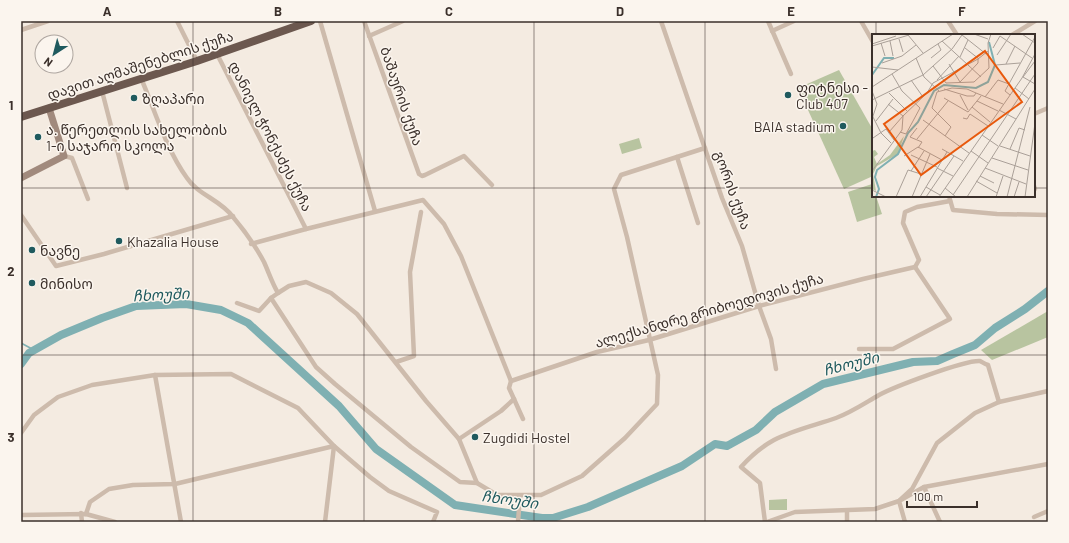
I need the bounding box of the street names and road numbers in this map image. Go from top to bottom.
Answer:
street label: დავით აღმაშენებლის ქუჩა [45,27,235,104]
street label: ბაშაურის ქუჩა [376,44,427,148]
street label: დანიელ ჭონქაძეს ქუჩა [225,58,316,214]
street label: გორის ქუჩა [710,148,755,232]
street label: ალექსანდრე გრიბოედოვის ქუჩა [593,269,826,352]

